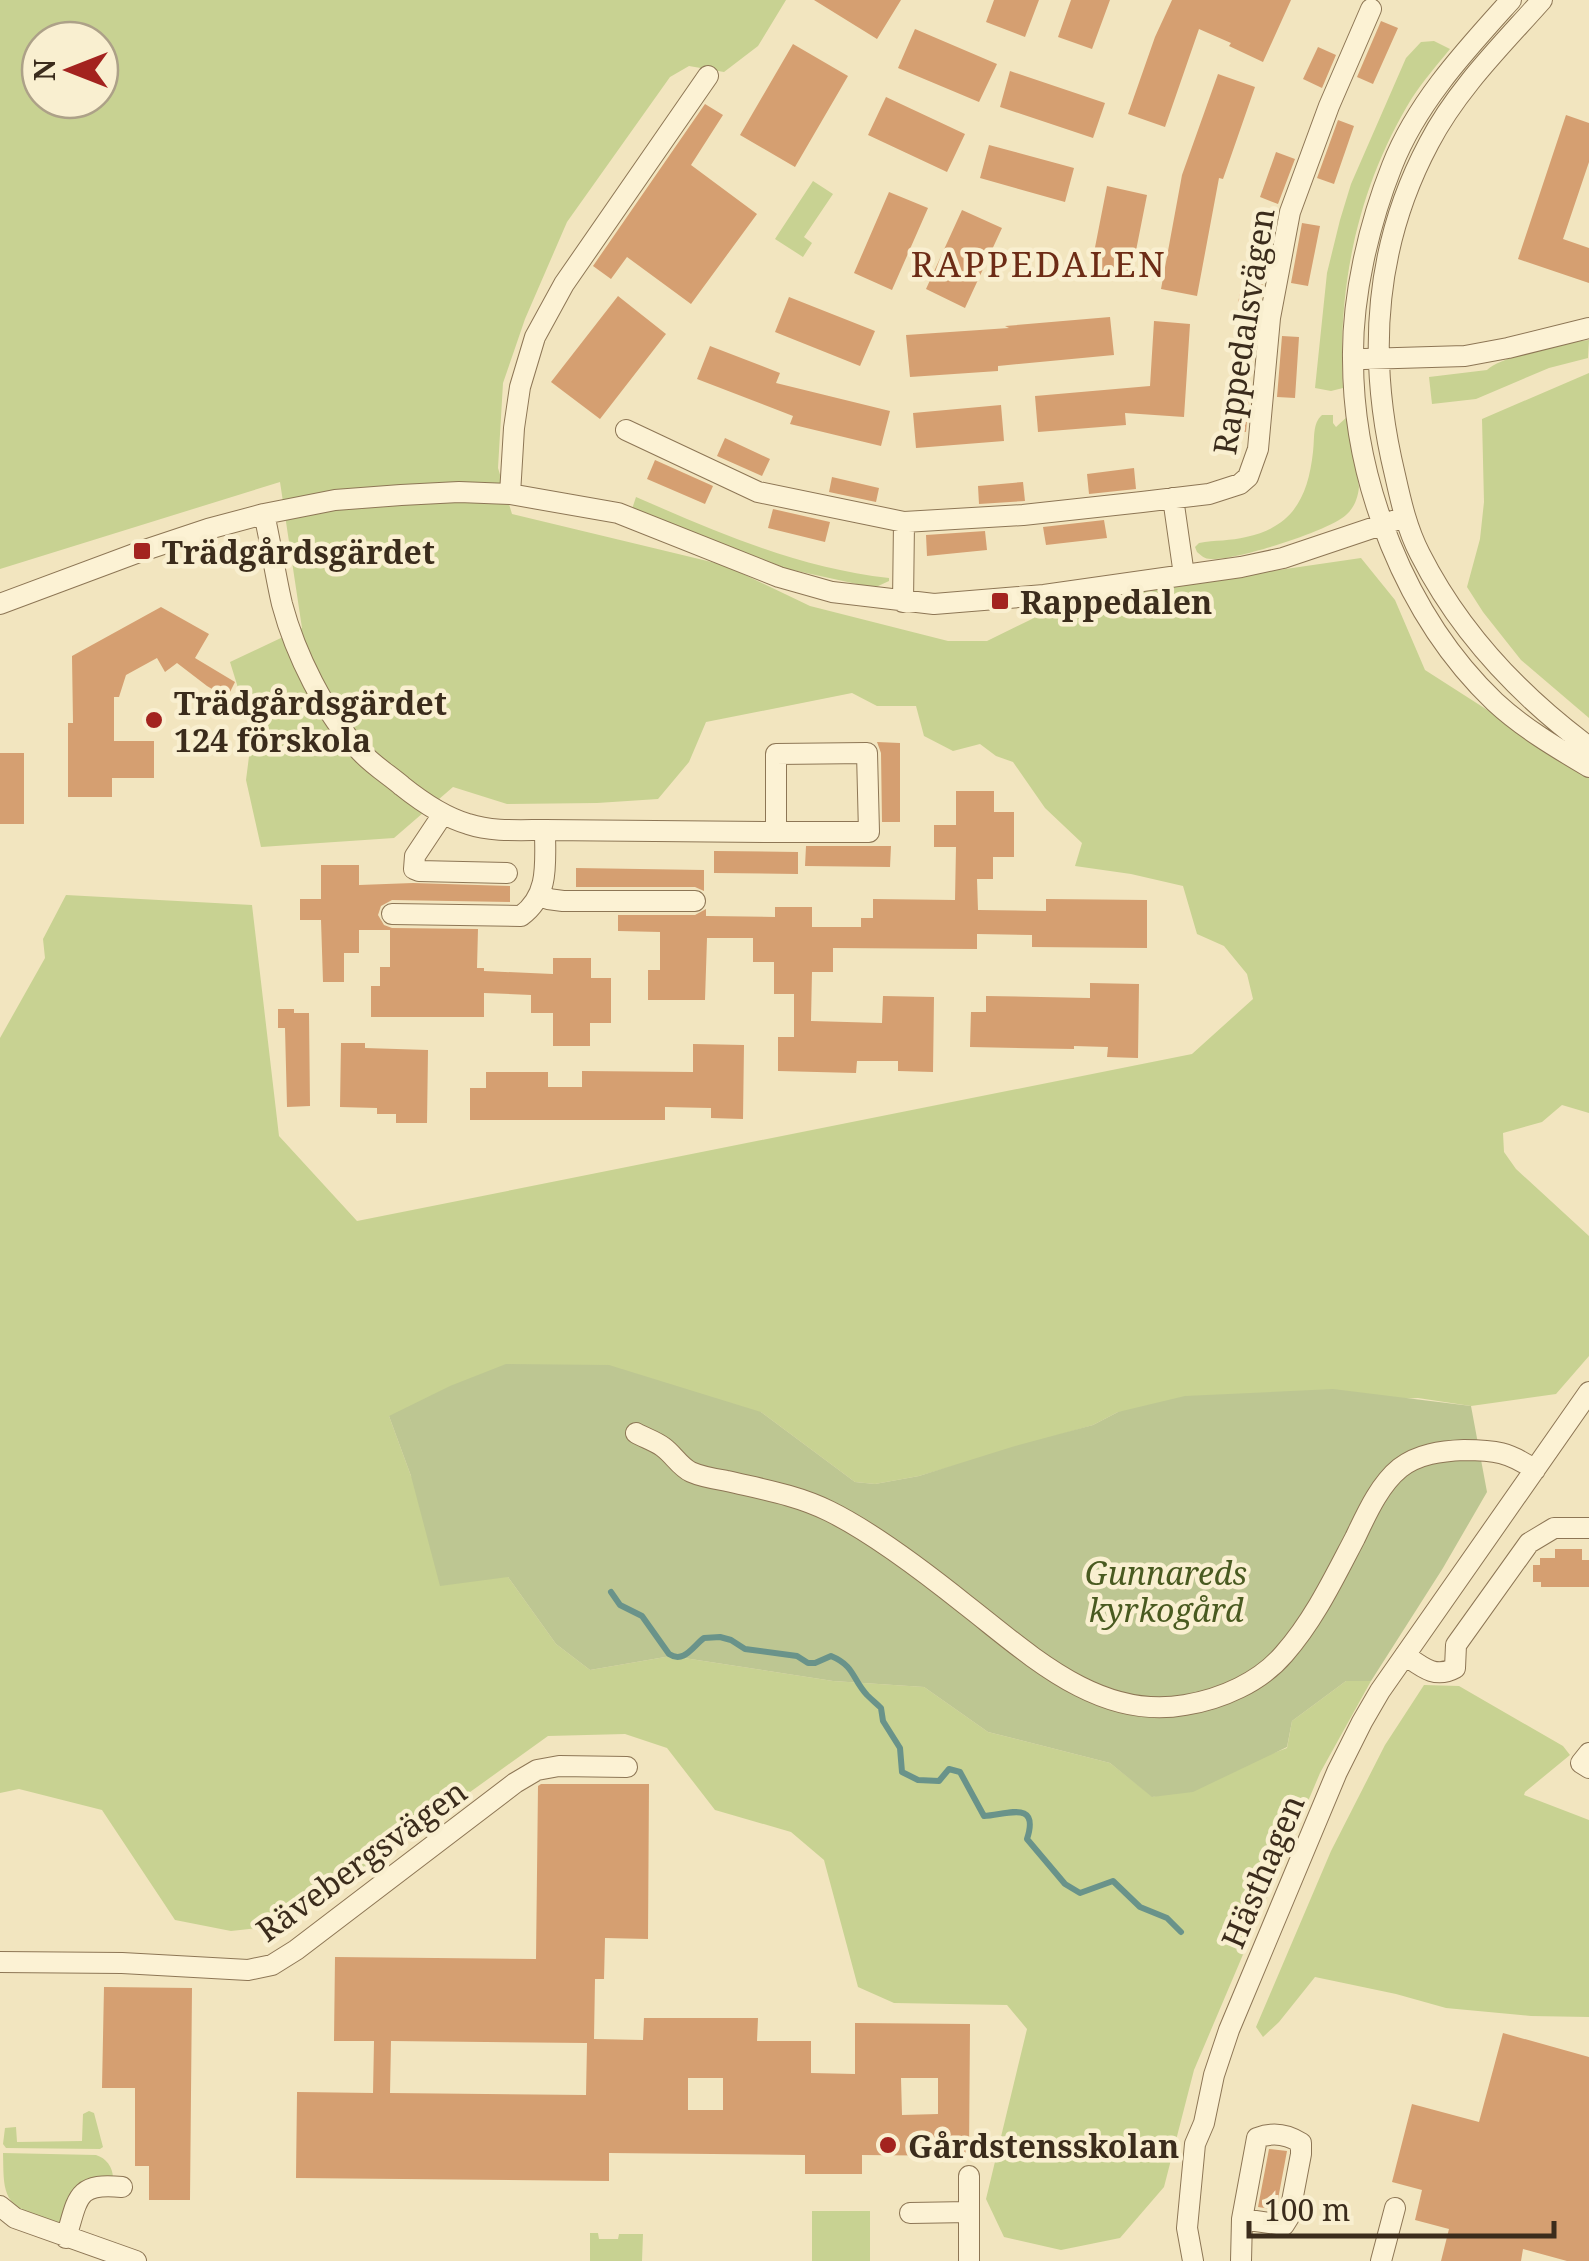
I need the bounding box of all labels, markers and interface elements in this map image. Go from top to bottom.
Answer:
north arrow [20,20,120,120]
text: N [25,59,63,81]
street label: Rappedalsvägen [1202,205,1284,457]
district label: RAPPEDALEN [911,240,1167,287]
place label: Trädgårdsgärdet [162,530,435,573]
marker: Trädgårdsgärdet [131,540,153,562]
place label: Rappedalen [1020,580,1212,623]
marker: Rappedalen [989,590,1011,612]
place label: Trädgårdsgärdet 124 förskola [174,681,447,761]
marker: Trädgårdsgärdet 124 förskola [143,709,165,731]
park label: Gunnareds kyrkogård [1085,1551,1247,1631]
street label: Rävebergsvägen [247,1769,475,1951]
street label: Hästhagen [1210,1788,1314,1954]
place label: Gårdstensskolan [908,2124,1179,2167]
marker: Gårdstensskolan [877,2134,899,2156]
scale bar [1249,2176,1554,2238]
text: 100 m [1264,2189,1350,2230]

